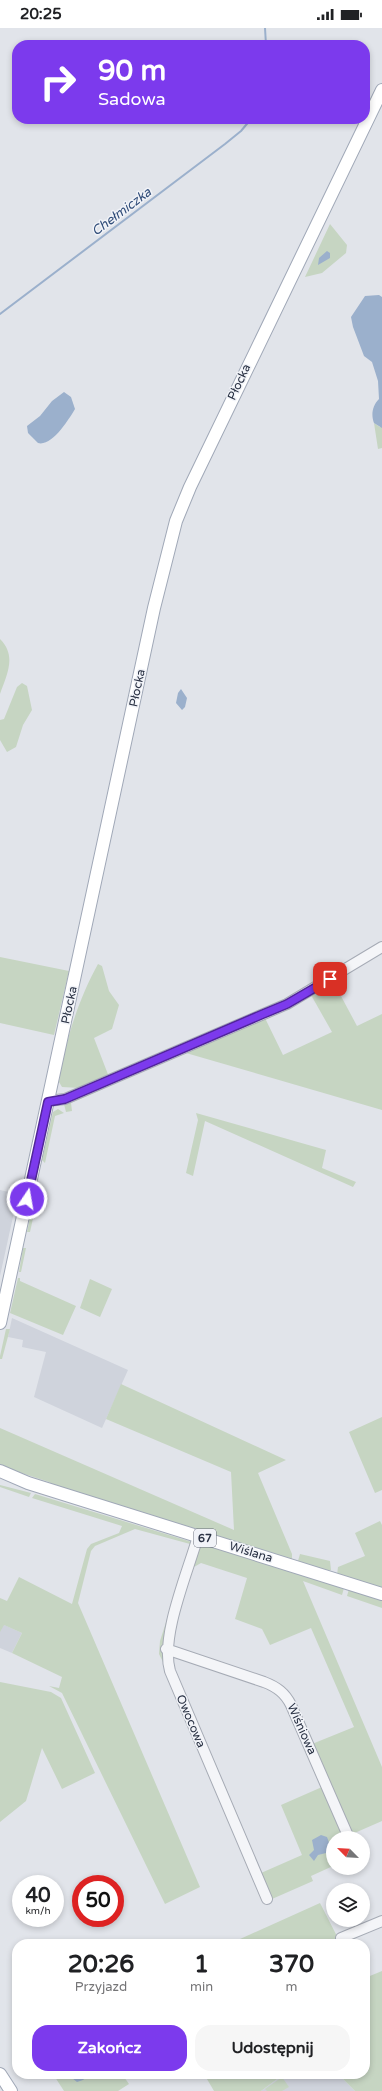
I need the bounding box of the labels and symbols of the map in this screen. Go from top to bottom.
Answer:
water label: Chełmiczka [89,184,155,239]
street label: Płocka [225,362,253,402]
street label: Płocka [126,668,148,708]
pin [313,962,347,996]
street label: Płocka [58,985,80,1025]
position arrow [6,1178,48,1220]
road number: 67 [194,1529,216,1547]
street label: Wiślana [228,1539,274,1565]
street label: Owocowa [174,1692,208,1750]
street label: Wiśniowa [285,1701,319,1757]
north arrow [326,1831,370,1875]
speed limit sign: 50 [72,1875,124,1927]

